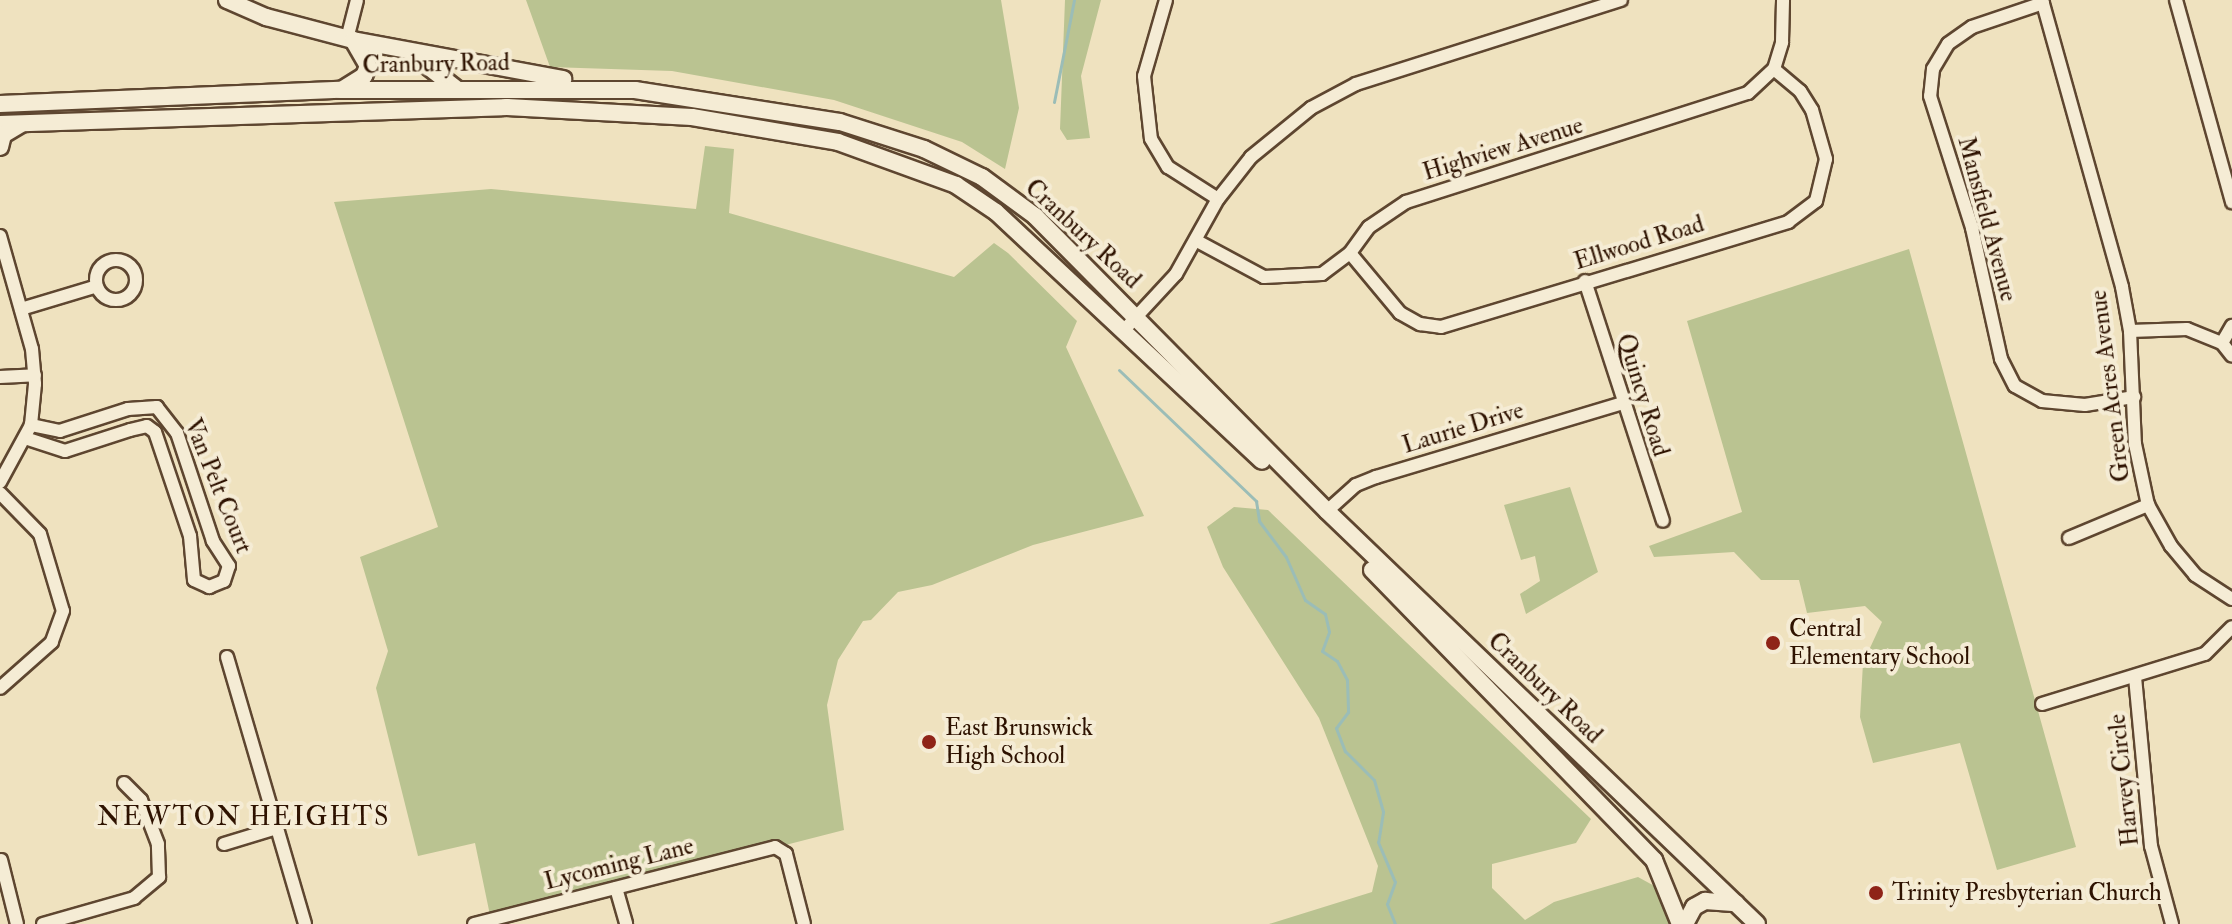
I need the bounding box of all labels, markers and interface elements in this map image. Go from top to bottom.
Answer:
street label: Cranbury Road [362,48,510,80]
street label: Highview Avenue [1419,111,1587,187]
street label: Mansfield Avenue [1951,134,2023,304]
street label: Cranbury Road [1019,173,1147,295]
street label: Ellwood Road [1571,210,1707,276]
street label: Green Acres Avenue [2084,288,2136,484]
street label: Quincy Road [1611,330,1675,460]
street label: Laurie Drive [1399,396,1527,460]
street label: Van Pelt Court [178,414,258,558]
place label: Central Elementary School [1789,615,1970,671]
street label: Cranbury Road [1482,626,1608,750]
marker: Central Elementary School [1764,634,1782,652]
street label: Harvey Circle [2103,712,2145,848]
place label: East Brunswick High School [945,714,1093,770]
marker: East Brunswick High School [920,733,938,751]
district label: NEWTON HEIGHTS [98,802,390,834]
street label: Lycoming Lane [541,832,697,896]
place label: Trinity Presbyterian Church [1892,879,2162,907]
marker: Trinity Presbyterian Church [1867,884,1885,902]

